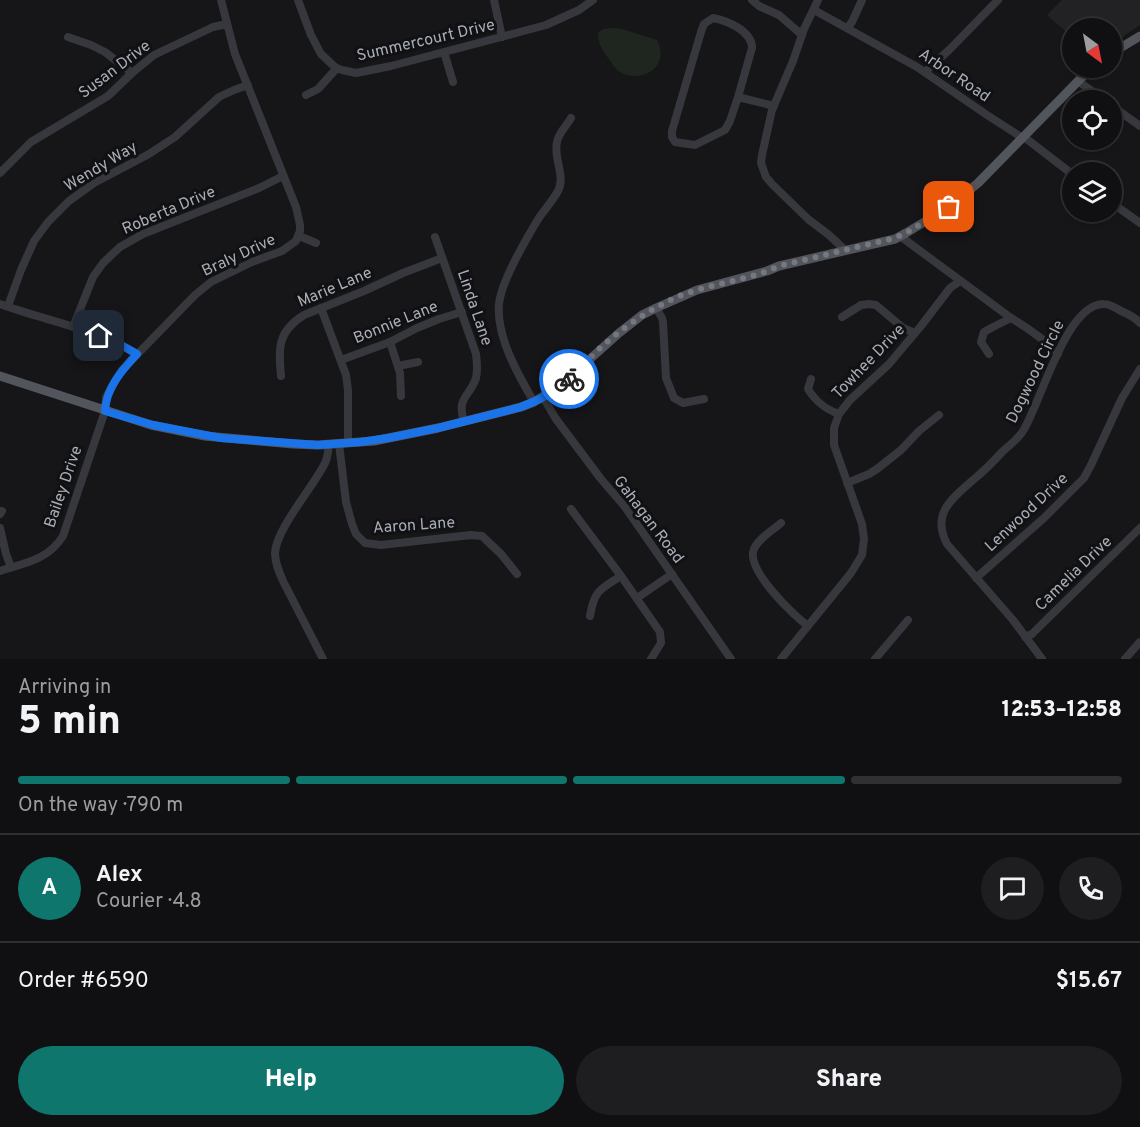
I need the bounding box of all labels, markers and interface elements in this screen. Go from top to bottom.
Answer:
street label: Summercourt Drive [355,15,497,67]
north arrow [1062,18,1122,78]
map controls [1062,18,1122,222]
street label: Susan Drive [75,36,155,104]
street label: Arbor Road [914,45,994,107]
button: locate [1062,90,1122,150]
street label: Wendy Way [61,137,141,197]
button: layers [1062,162,1122,222]
pin [923,181,974,232]
street label: Roberta Drive [119,182,219,240]
icon: bag [932,190,965,223]
street label: Braly Drive [199,230,279,282]
street label: Marie Lane [295,263,375,313]
street label: Linda Lane [452,267,496,349]
street label: Bonnie Lane [351,297,441,349]
pin [73,310,124,361]
street label: Dogwood Circle [1002,317,1070,427]
icon: home [82,319,115,352]
street label: Towhee Drive [828,320,910,404]
courier [539,349,599,409]
icon: bike [553,363,586,396]
street label: Bailey Drive [41,443,87,531]
street label: Lenwood Drive [981,469,1073,557]
street label: Gahagan Road [609,472,687,568]
street label: Aaron Lane [372,513,456,539]
street label: Camelia Drive [1031,532,1117,616]
text: Arriving in [18,675,111,701]
text: 12:53–12:58 [1001,697,1122,724]
text: 5 min [18,699,121,748]
text: On the way · 790 m [18,793,183,819]
button: chat [981,857,1044,920]
button: phone [1059,857,1122,920]
text: Alex [96,862,143,889]
text: A [42,875,57,902]
text: Courier · 4.8 [96,889,202,915]
text: Order #6590 [18,968,149,995]
text: $15.67 [1056,968,1122,995]
button: Help [18,1046,564,1115]
button: Share [576,1046,1122,1115]

